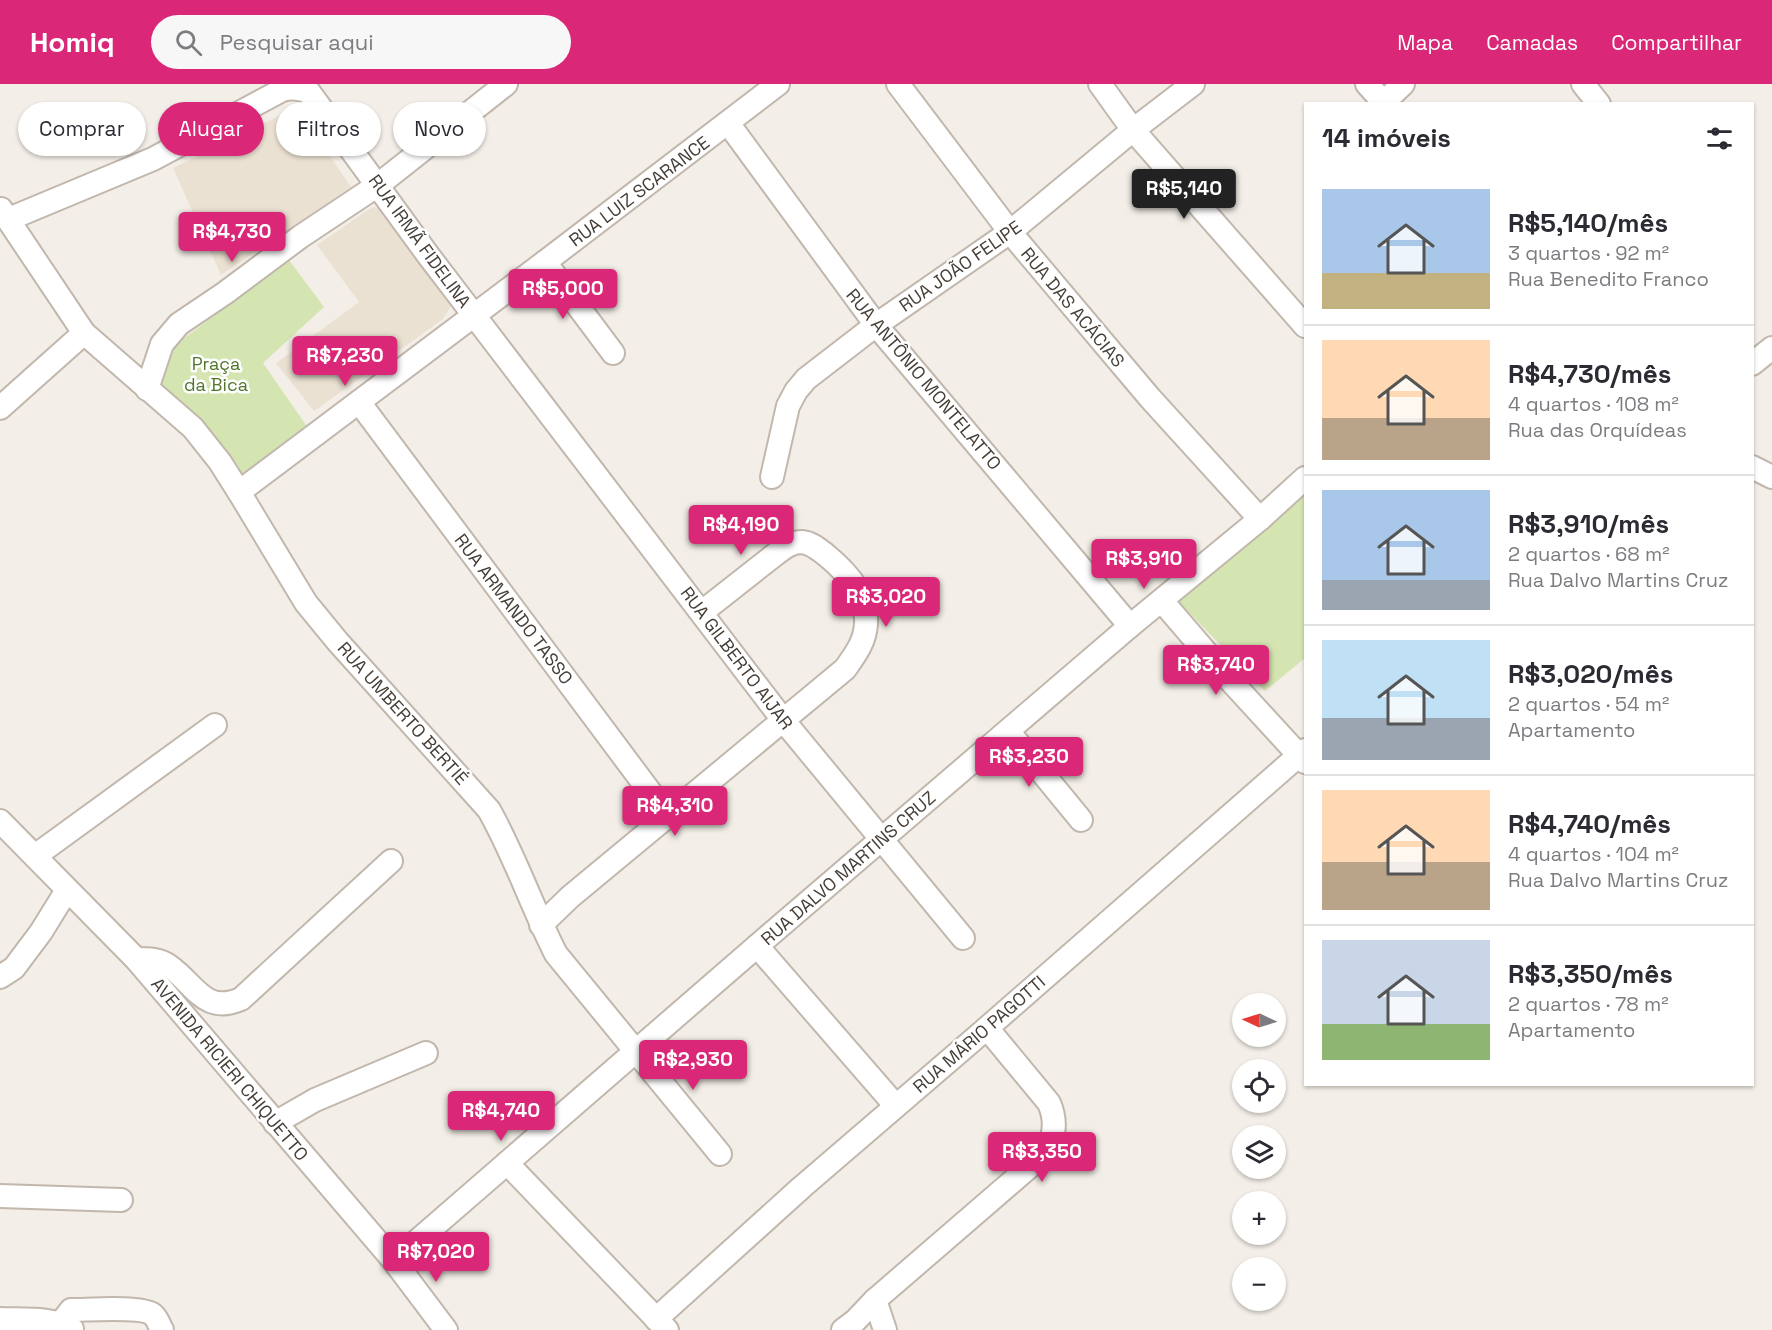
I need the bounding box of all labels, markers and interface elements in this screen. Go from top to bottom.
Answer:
search box [151,15,571,69]
text: Homiq [30,24,115,60]
icon: search [172,26,205,59]
text: Pesquisar aqui [220,28,374,56]
text: Mapa [1397,29,1453,56]
text: Camadas [1486,29,1578,56]
text: Compartilhar [1611,29,1742,56]
chip: Comprar [18,102,146,156]
chip: Alugar [158,102,264,156]
chip: Filtros [276,102,381,156]
chip: Novo [393,102,486,156]
text: 14 imóveis [1322,121,1451,155]
icon: filters [1703,122,1736,155]
street label: RUA LUIZ SCARANCE [564,131,714,251]
pin: R$5,140 [1129,169,1239,220]
street label: RUA IRMÃ FIDELINA [364,170,476,312]
text: R$5,140 [1146,175,1222,201]
text: R$5,140/mês [1508,206,1668,240]
pin: R$4,730 [177,212,287,263]
icon: home [1370,213,1442,285]
street label: RUA JOÃO FELIPE [894,215,1026,317]
text: R$4,730 [193,218,271,244]
text: 3 quartos · 92 m² [1508,240,1669,266]
street label: RUA DAS ACÁCIAS [1016,242,1130,372]
text: Rua Benedito Franco [1508,266,1709,292]
pin: R$5,000 [508,269,618,320]
text: R$5,000 [522,275,604,301]
street label: RUA ANTÔNIO MONTELATTO [841,284,1007,474]
pin: R$7,230 [290,336,400,387]
text: R$7,230 [306,342,384,368]
park label: Praça da Bica [184,352,248,396]
text: R$4,730/mês [1508,357,1671,391]
icon: home [1370,364,1442,436]
text: 4 quartos · 108 m² [1508,391,1679,417]
text: Rua das Orquídeas [1508,417,1687,443]
pin: R$4,190 [686,505,796,556]
text: R$3,910/mês [1508,507,1669,541]
text: R$4,190 [703,511,779,537]
icon: home [1370,514,1442,586]
street label: RUA ARMANDO TASSO [450,529,578,689]
pin: R$3,910 [1089,539,1199,590]
text: 2 quartos · 68 m² [1508,541,1669,567]
text: R$3,910 [1105,545,1183,571]
text: Rua Dalvo Martins Cruz [1508,567,1728,593]
pin: R$3,020 [831,577,941,628]
street label: RUA GILBERTO AIJAR [676,582,798,734]
text: R$3,020 [846,583,926,609]
street label: RUA UMBERTO BERTIÉ [333,637,473,789]
pin: R$3,740 [1161,645,1271,696]
text: R$3,740 [1177,651,1255,677]
text: R$3,020/mês [1508,657,1673,691]
icon: home [1370,664,1442,736]
text: 2 quartos · 54 m² [1508,691,1669,717]
text: Apartamento [1508,717,1635,743]
pin: R$3,230 [974,737,1084,788]
text: R$3,230 [989,743,1069,769]
pin: R$4,310 [620,786,730,837]
street label: RUA DALVO MARTINS CRUZ [756,786,940,950]
text: R$4,310 [636,792,714,818]
text: R$4,740/mês [1508,807,1671,841]
icon: home [1370,814,1442,886]
text: 4 quartos · 104 m² [1508,841,1679,867]
text: Rua Dalvo Martins Cruz [1508,867,1728,893]
text: R$3,350/mês [1508,957,1673,991]
icon: home [1370,964,1442,1036]
street label: RUA MÁRIO PAGOTTI [908,970,1050,1098]
street label: AVENIDA RICIERI CHIQUETTO [147,973,313,1165]
text: 2 quartos · 78 m² [1508,991,1668,1017]
north arrow [1232,993,1286,1047]
map controls [1232,993,1286,1311]
text: Apartamento [1508,1017,1635,1043]
pin: R$2,930 [638,1040,748,1091]
text: R$2,930 [653,1046,733,1072]
button: locate [1232,1059,1286,1113]
pin: R$4,740 [446,1091,556,1142]
text: R$4,740 [462,1097,540,1123]
button: layers [1232,1125,1286,1179]
pin: R$3,350 [987,1132,1097,1183]
text: R$3,350 [1002,1138,1082,1164]
button: + [1232,1191,1286,1245]
pin: R$7,020 [381,1232,491,1283]
text: R$7,020 [397,1238,475,1264]
button: − [1232,1257,1286,1311]

